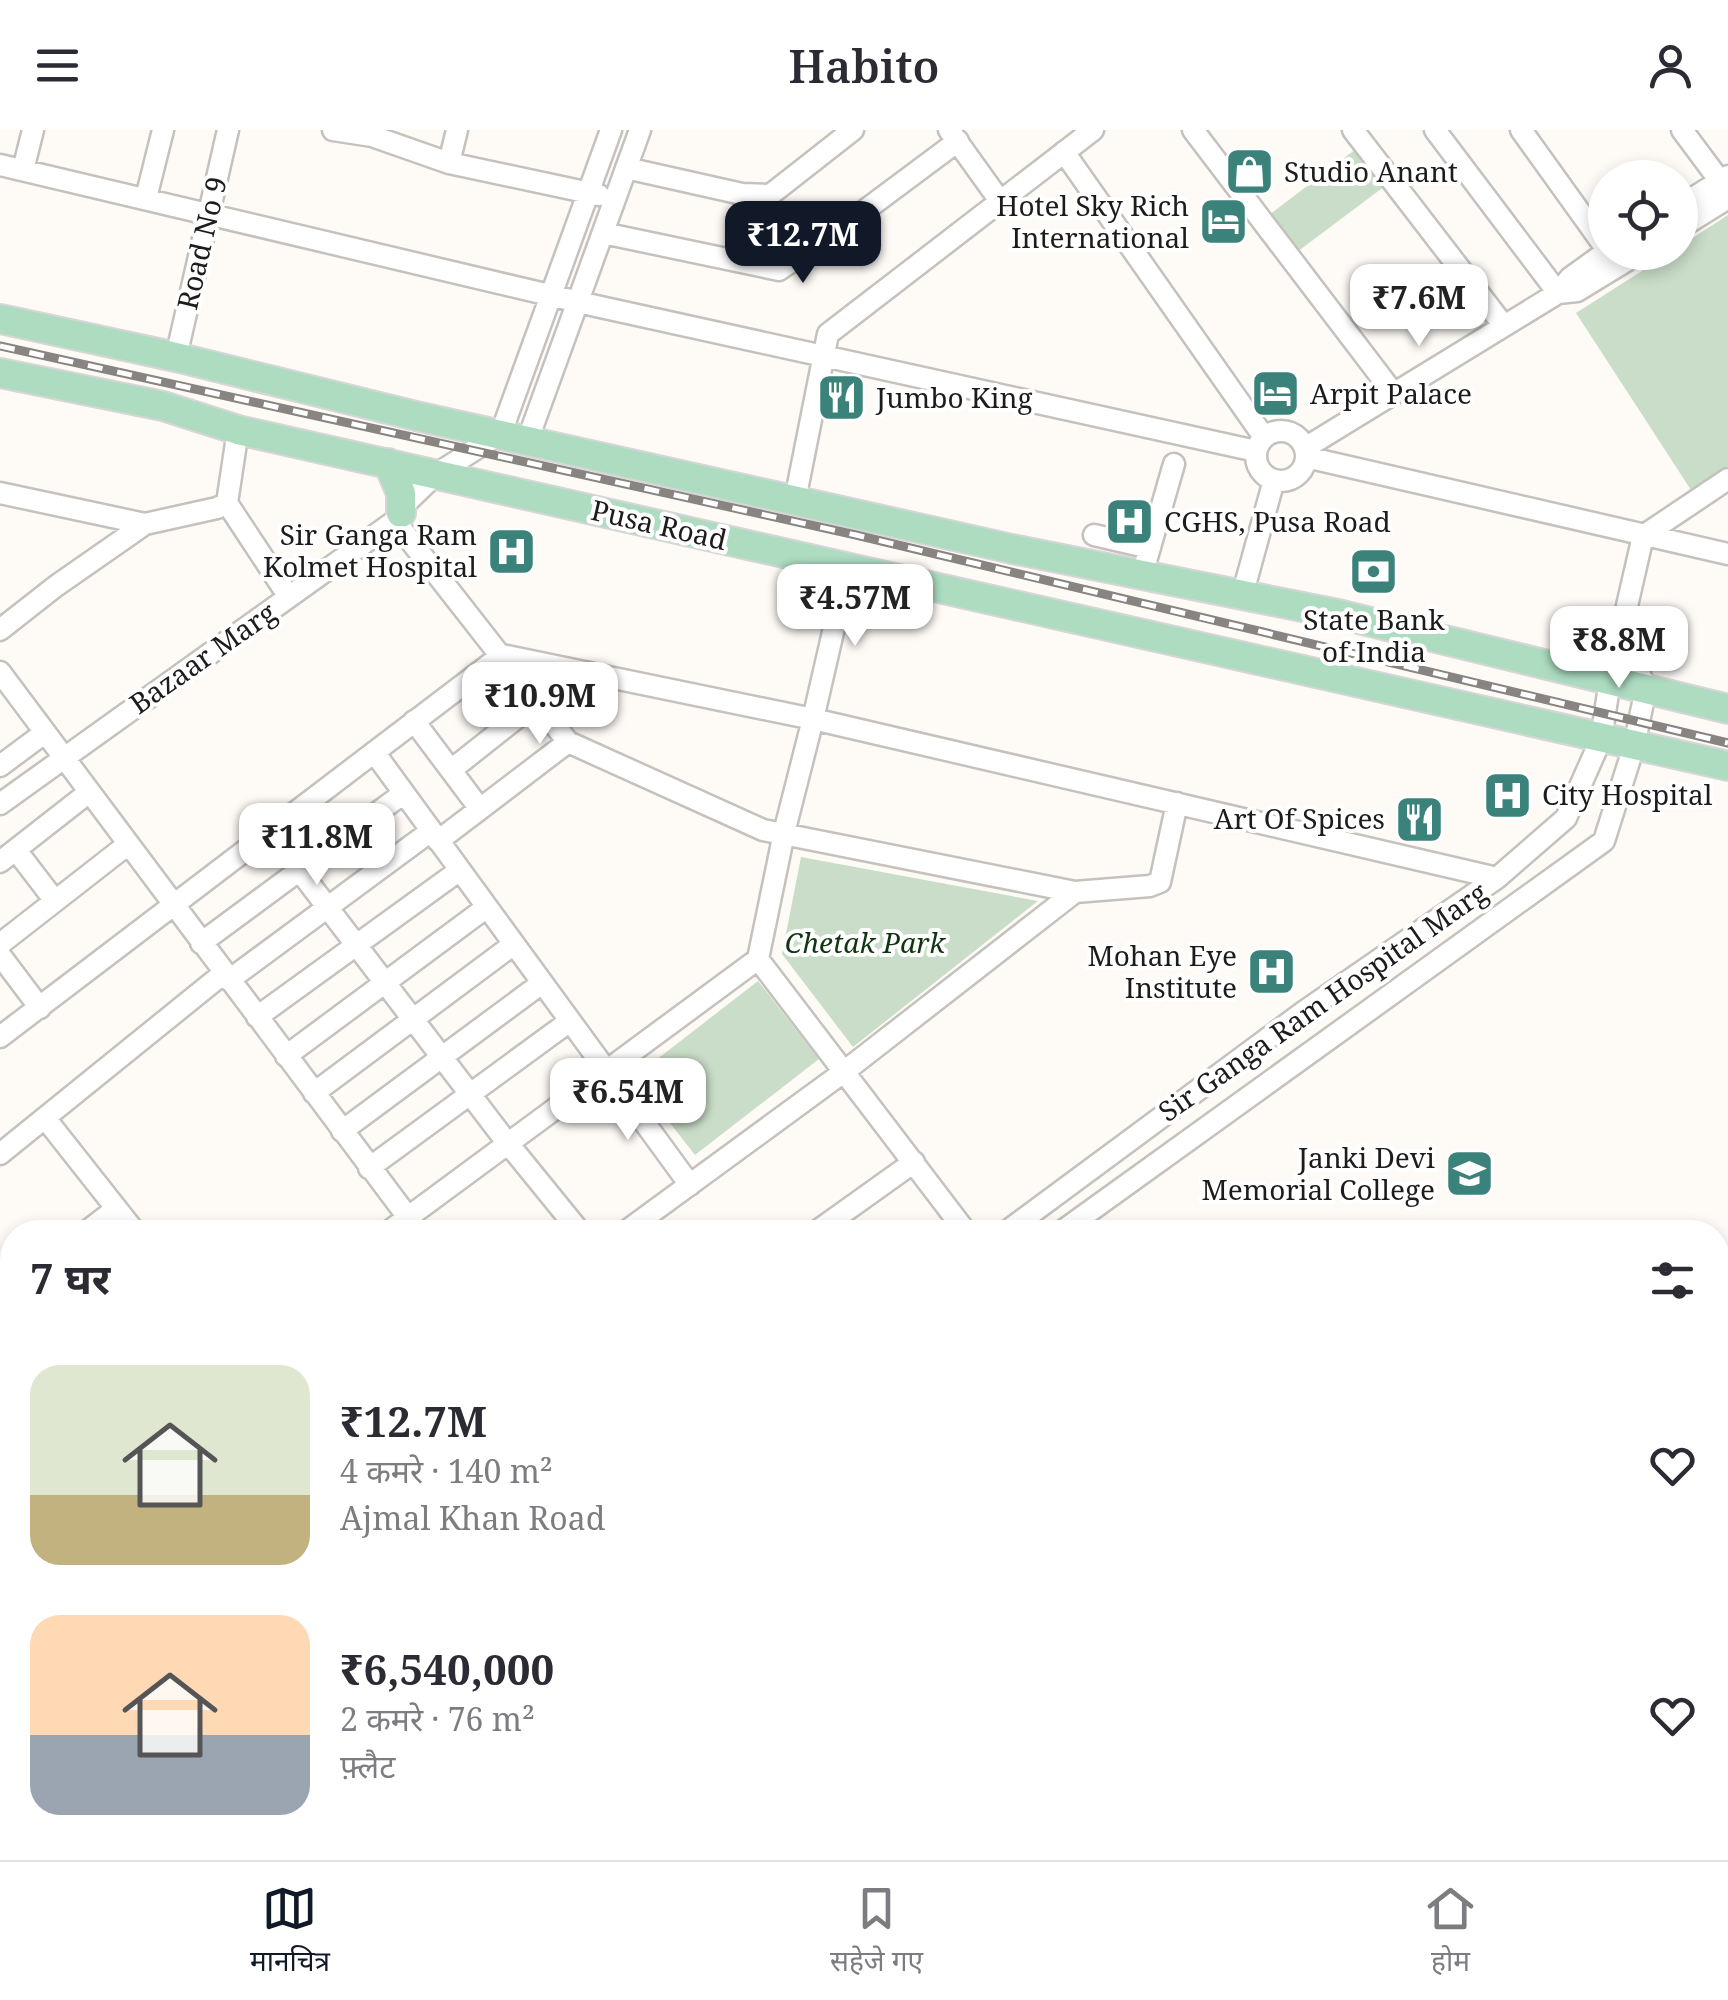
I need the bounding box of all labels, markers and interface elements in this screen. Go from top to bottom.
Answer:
text: Habito [788,35,940,96]
icon: menu [30,38,85,93]
icon: person [1643,38,1698,93]
shop icon: Studio Anant [1223,146,1275,198]
place label: Studio Anant [1284,152,1458,190]
map controls [1588,160,1698,270]
button: locate [1588,160,1698,270]
street label: Road No 9 [167,173,235,313]
place label: Hotel Sky Rich International [996,186,1189,256]
hotel icon: Hotel Sky Rich International [1198,196,1250,248]
pin: ₹12.7M [722,201,884,286]
text: ₹12.7M [747,212,859,255]
pin: ₹7.6M [1349,264,1489,349]
text: ₹7.6M [1372,275,1466,318]
hotel icon: Arpit Palace [1249,368,1301,420]
restaurant icon: Jumbo King [815,372,867,424]
place label: Arpit Palace [1310,374,1472,412]
place label: Jumbo King [875,378,1033,416]
street label: Pusa Road [588,490,731,558]
hospital icon: CGHS, Pusa Road [1103,496,1155,548]
place label: CGHS, Pusa Road [1164,502,1391,540]
place label: Sir Ganga Ram Kolmet Hospital [263,515,477,585]
hospital icon: Sir Ganga Ram Kolmet Hospital [486,525,538,577]
bank icon: State Bank of India [1348,546,1400,598]
pin: ₹4.57M [774,564,936,649]
text: ₹4.57M [799,575,911,618]
street label: Bazaar Marg [122,593,283,722]
place label: State Bank of India [1303,600,1445,670]
pin: ₹8.8M [1549,606,1689,691]
text: ₹8.8M [1572,617,1666,660]
pin: ₹10.9M [459,662,621,747]
text: ₹10.9M [484,673,596,716]
hospital icon: City Hospital [1481,769,1533,821]
place label: City Hospital [1542,775,1713,813]
restaurant icon: Art Of Spices [1394,793,1446,845]
place label: Art Of Spices [1214,799,1385,837]
pin: ₹11.8M [236,803,398,888]
text: ₹11.8M [261,814,373,857]
street label: Sir Ganga Ram Hospital Marg [1150,873,1494,1130]
park label: Chetak Park [785,923,946,961]
place label: Mohan Eye Institute [1087,936,1237,1006]
hospital icon: Mohan Eye Institute [1246,946,1298,998]
pin: ₹6.54M [547,1058,709,1143]
text: ₹6.54M [572,1069,684,1112]
place label: Janki Devi Memorial College [1202,1138,1435,1208]
school or university icon: Janki Devi Memorial College [1444,1148,1496,1200]
text: 7 घर [30,1249,110,1306]
icon: filters [1645,1253,1700,1308]
text: ₹12.7M [340,1392,487,1449]
icon: home [110,1405,230,1525]
icon: heart [1645,1438,1700,1493]
text: 4 कमरे · 140 m² [340,1449,553,1492]
text: Ajmal Khan Road [340,1496,605,1539]
text: ₹6,540,000 [340,1640,554,1697]
icon: home [110,1655,230,1775]
icon: heart [1645,1688,1700,1743]
text: 2 कमरे · 76 m² [340,1697,535,1740]
text: फ़्लैट [340,1744,395,1787]
tab: मानचित्र [250,1881,330,1982]
tab: सहेजे गए [830,1881,923,1982]
tab: होम [1423,1881,1478,1982]

